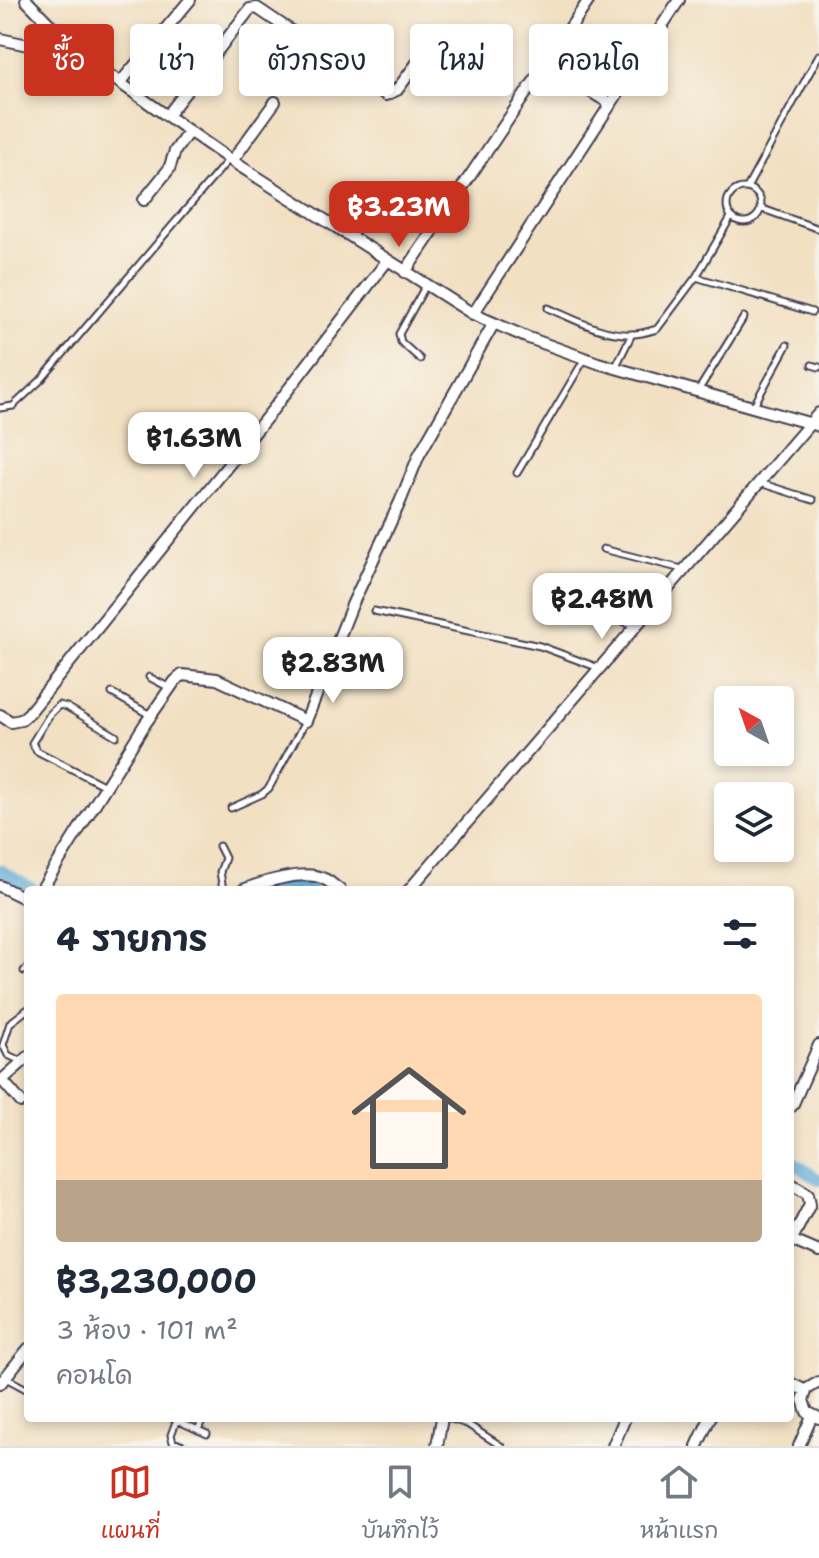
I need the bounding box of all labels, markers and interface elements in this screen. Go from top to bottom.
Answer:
chip: ซื้อ [24,24,114,96]
chip: เช่า [130,24,223,96]
chip: ตัวกรอง [239,24,394,96]
chip: ใหม่ [410,24,513,96]
chip: คอนโด [529,24,668,96]
pin: ฿3.23M [334,181,464,249]
text: ฿3.23M [347,189,451,224]
pin: ฿1.63M [129,412,259,480]
text: ฿1.63M [146,420,242,455]
pin: ฿2.48M [537,573,667,641]
text: ฿2.48M [551,581,653,616]
pin: ฿2.83M [268,637,398,705]
text: ฿2.83M [281,645,385,680]
north arrow [714,686,794,766]
map controls [714,686,794,862]
button: layers [714,782,794,862]
icon: filters [718,912,762,956]
text: 4 รายการ [56,916,208,962]
icon: home [337,1046,481,1190]
text: ฿3,230,000 [56,1258,257,1304]
text: 3 ห้อง · 101 m² [56,1312,238,1347]
text: คอนโด [56,1357,133,1392]
tab: แผนที่ [101,1460,160,1546]
tab: บันทึกไว้ [361,1460,439,1546]
tab: หน้าแรก [640,1460,718,1546]

